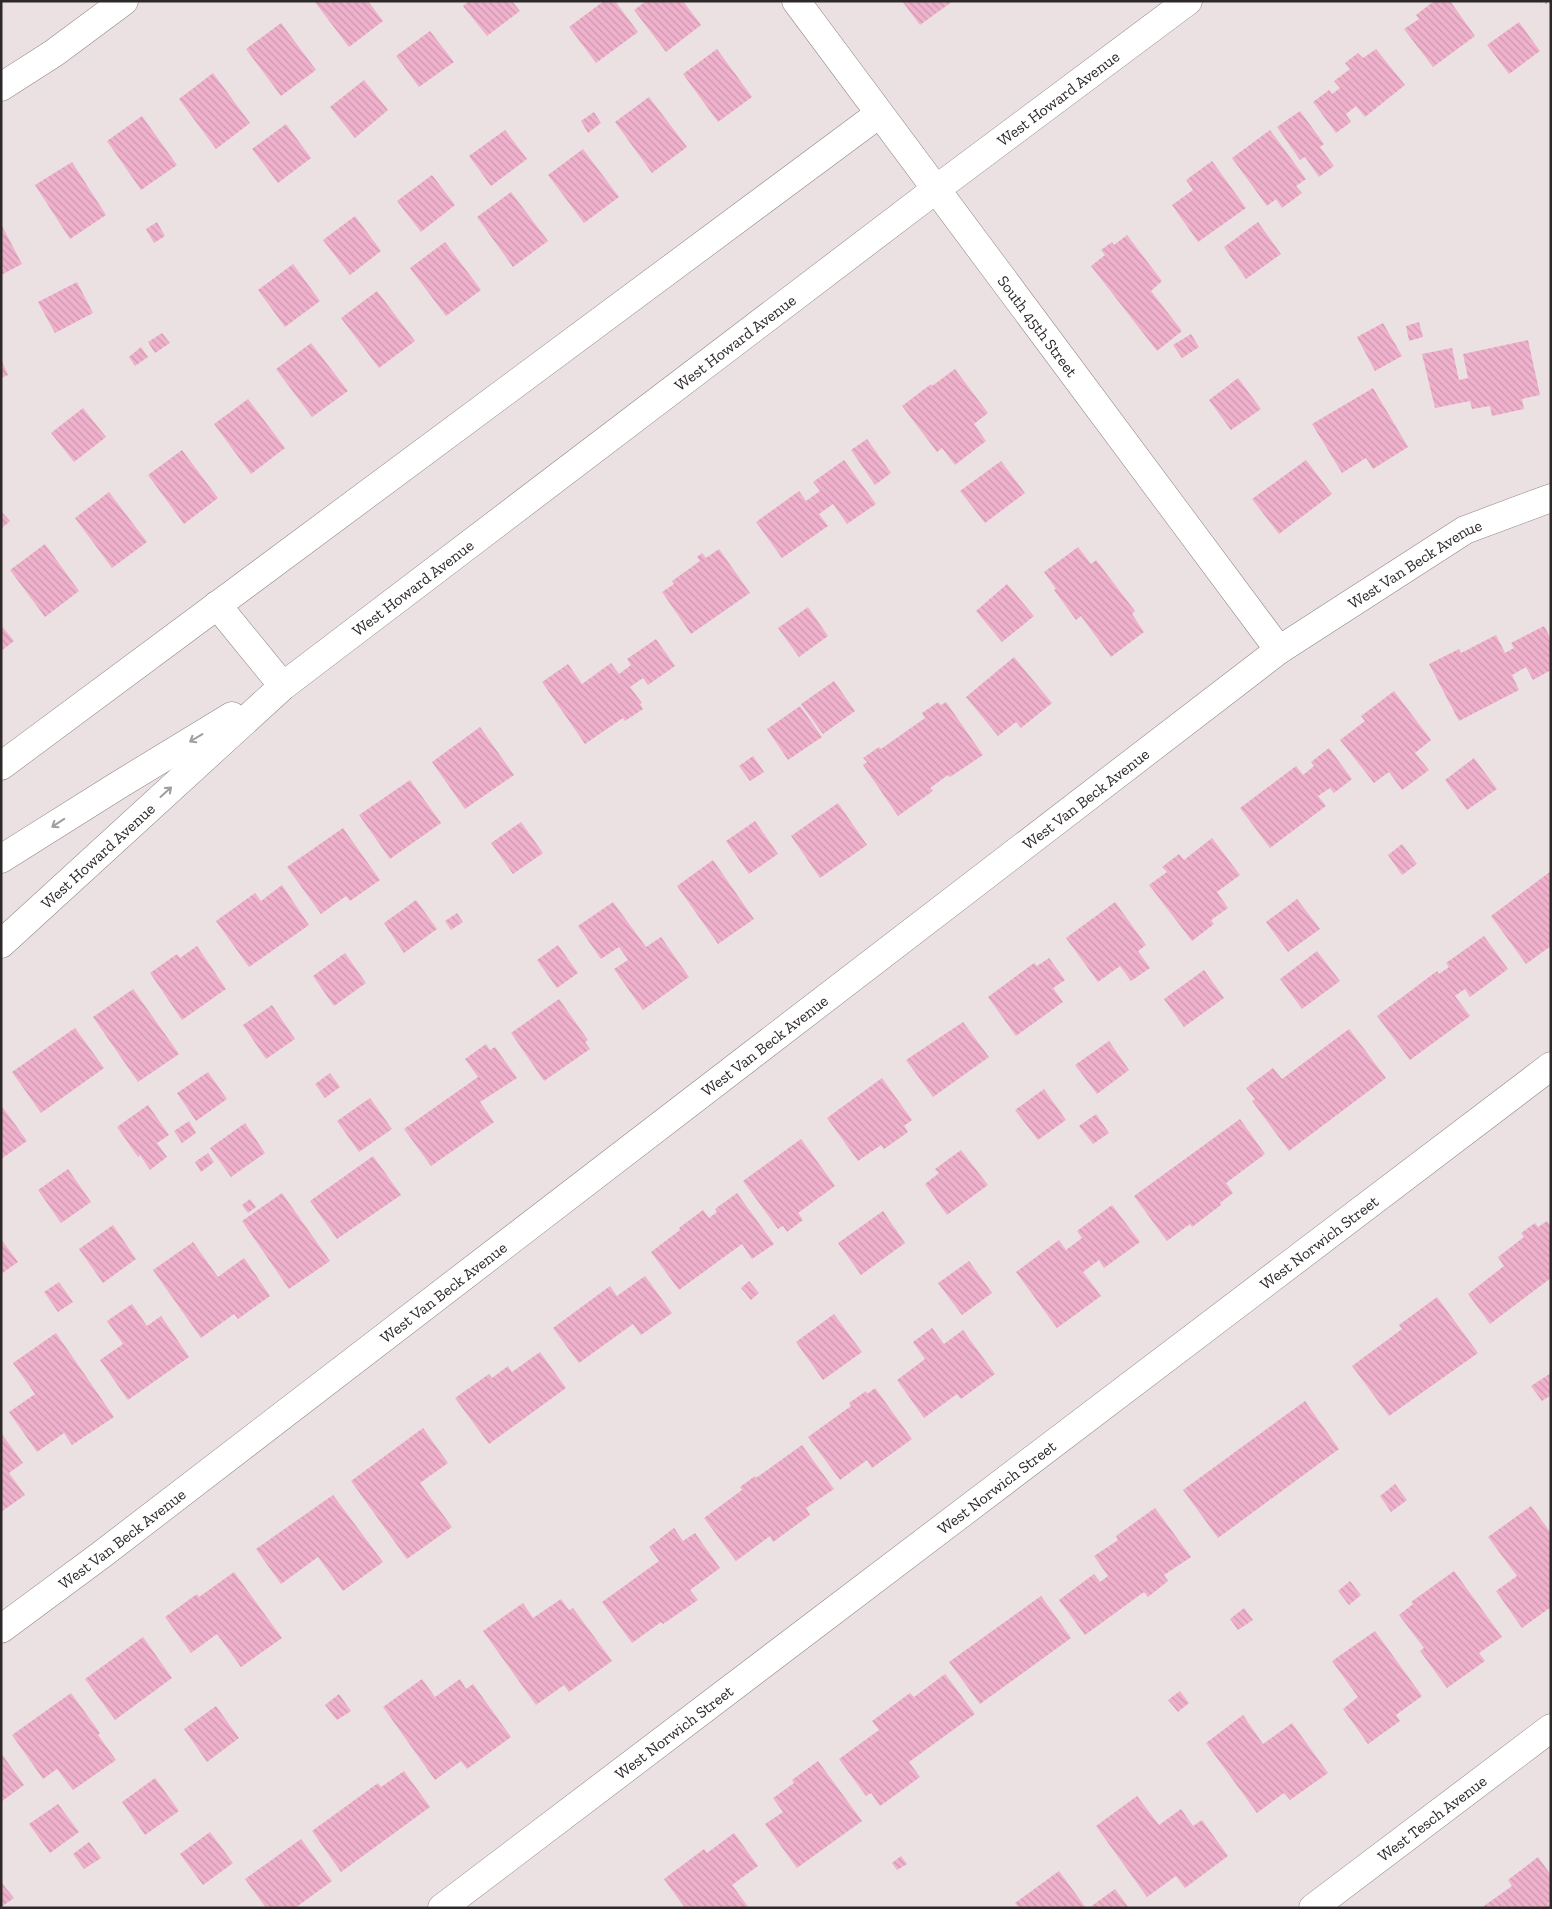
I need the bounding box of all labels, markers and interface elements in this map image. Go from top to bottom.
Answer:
street label: West Howard Avenue [994,47,1123,150]
street label: South 45th Street [993,272,1081,381]
street label: West Howard Avenue [671,290,800,395]
street label: West Van Beck Avenue [1345,516,1484,613]
street label: West Howard Avenue [348,536,477,640]
one-way arrow [189,732,203,743]
street label: West Van Beck Avenue [1019,744,1153,854]
one-way arrow [160,787,173,798]
street label: West Howard Avenue [37,799,159,913]
one-way arrow [51,819,65,829]
street label: West Van Beck Avenue [698,991,832,1100]
street label: West Norwich Street [1256,1192,1382,1294]
street label: West Van Beck Avenue [376,1238,511,1347]
street label: West Norwich Street [934,1437,1060,1539]
street label: West Van Beck Avenue [55,1485,189,1593]
street label: West Norwich Street [611,1681,737,1783]
street label: West Tesch Avenue [1374,1771,1490,1866]

